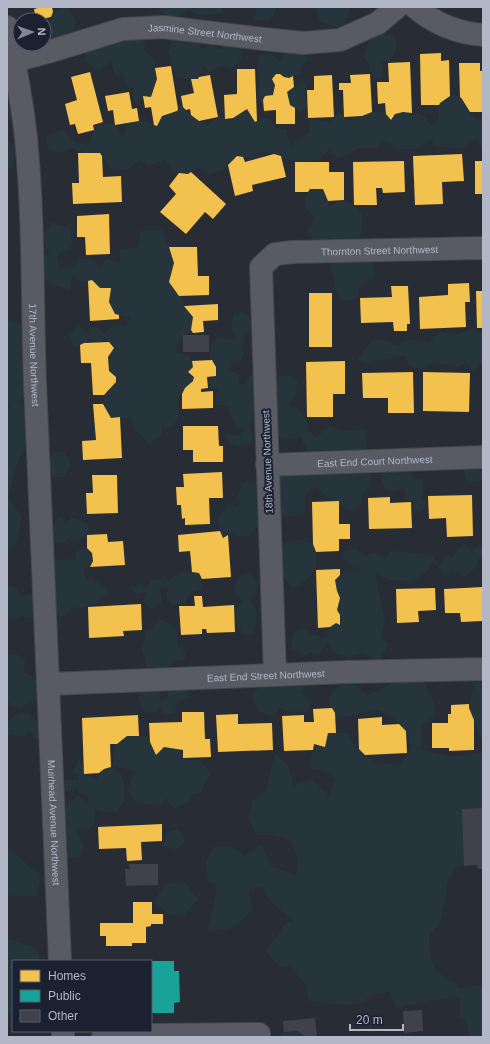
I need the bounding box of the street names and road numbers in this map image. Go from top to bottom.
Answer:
street label: Jasmine Street Northwest [148,22,262,45]
street label: Thornton Street Northwest [321,244,439,257]
street label: 17th Avenue Northwest [27,303,41,407]
street label: 18th Avenue Northwest [260,410,275,514]
street label: East End Court Northwest [317,454,433,469]
street label: East End Street Northwest [207,668,325,684]
street label: Muirhead Avenue Northwest [46,760,62,886]

